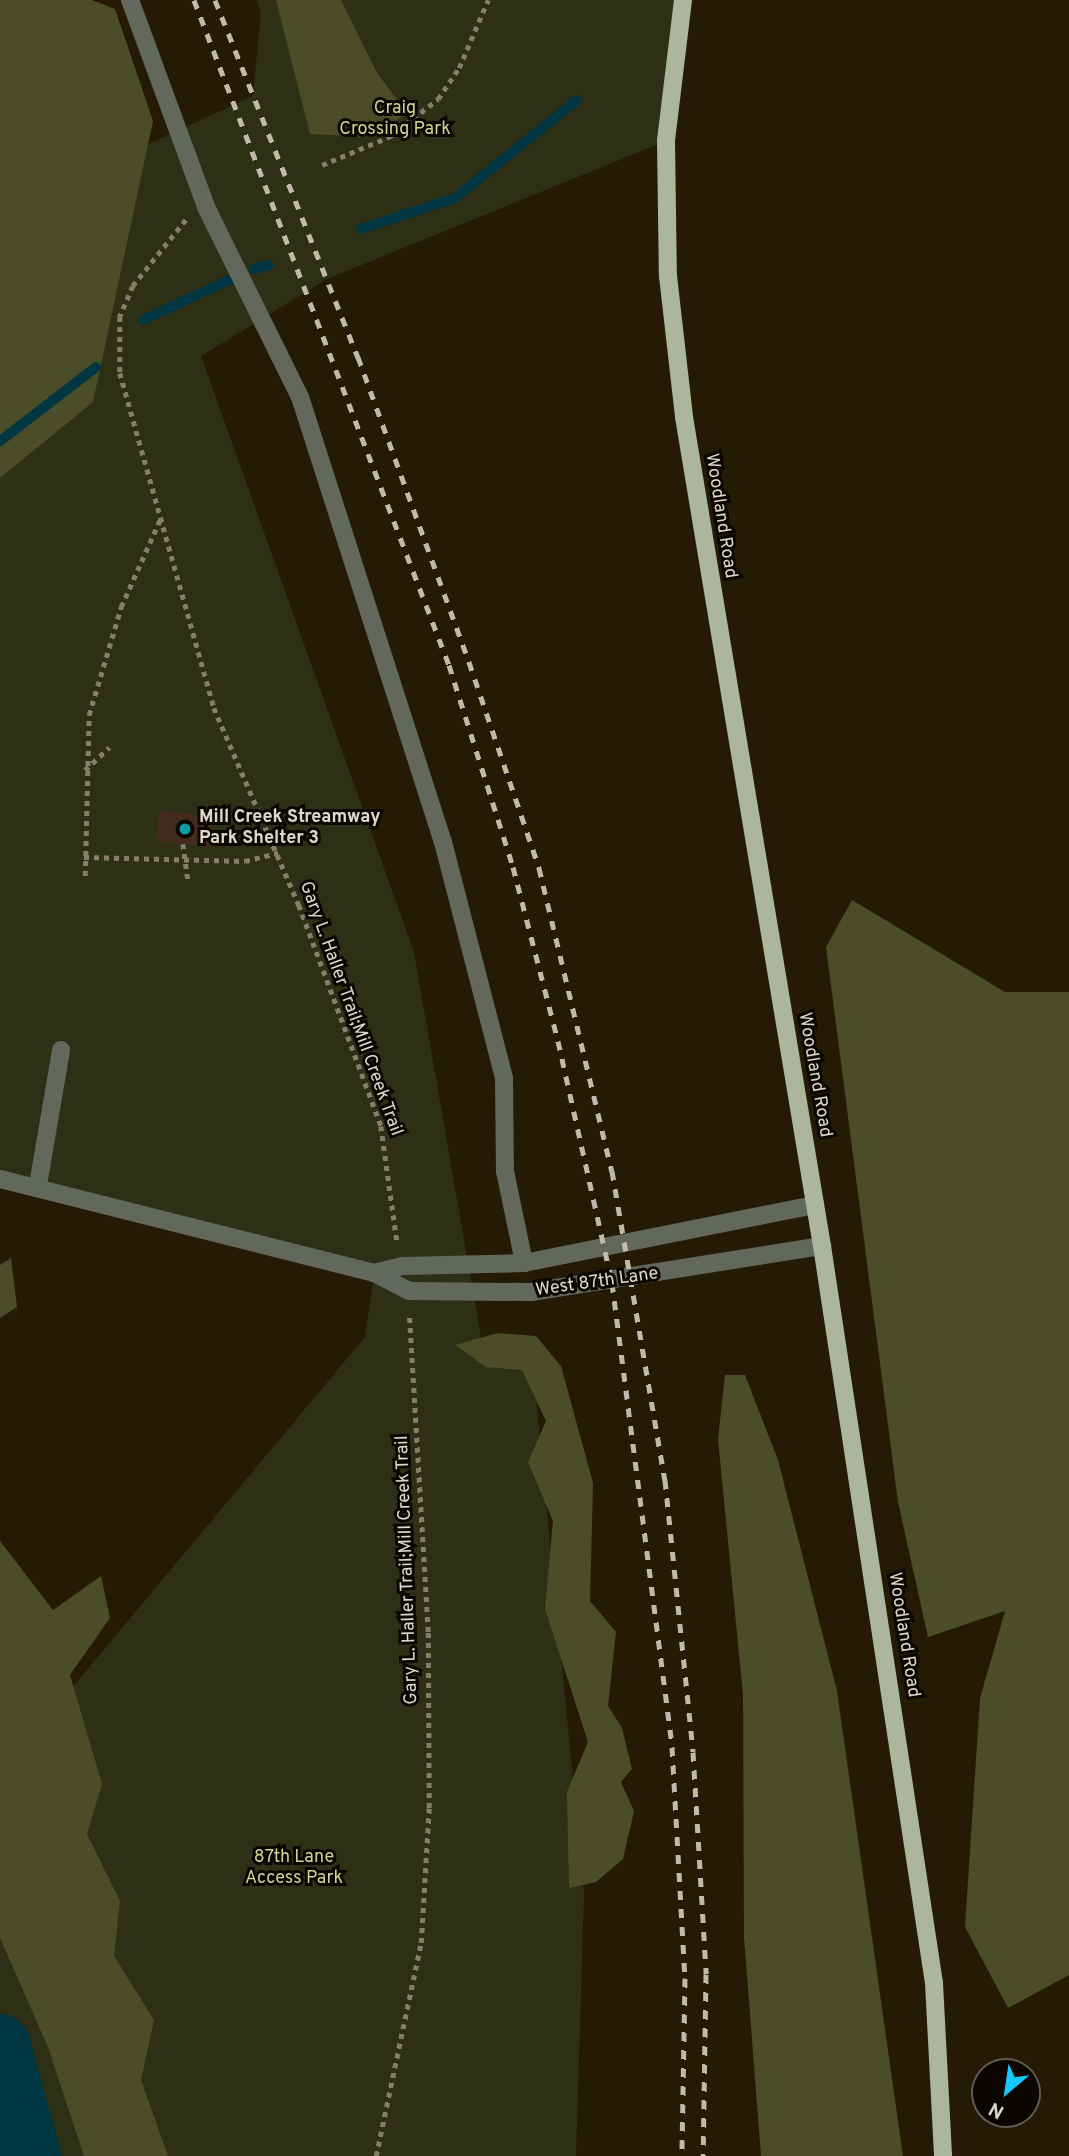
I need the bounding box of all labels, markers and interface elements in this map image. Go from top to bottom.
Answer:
park label: Craig Crossing Park [339,99,451,142]
street label: Woodland Road [699,452,741,580]
place label: Mill Creek Streamway Park Shelter 3 [199,808,380,850]
marker: Mill Creek Streamway Park Shelter 3 [177,821,193,837]
street label: Gary L. Haller Trail;Mill Creek Trail [294,878,406,1140]
street label: Woodland Road [792,1011,836,1139]
street label: West 87th Lane [534,1264,660,1302]
street label: Gary L. Haller Trail;Mill Creek Trail [392,1434,424,1706]
street label: Woodland Road [882,1571,924,1699]
park label: 87th Lane Access Park [245,1848,343,1890]
north arrow [971,2058,1041,2128]
text: N [985,2096,1009,2123]

